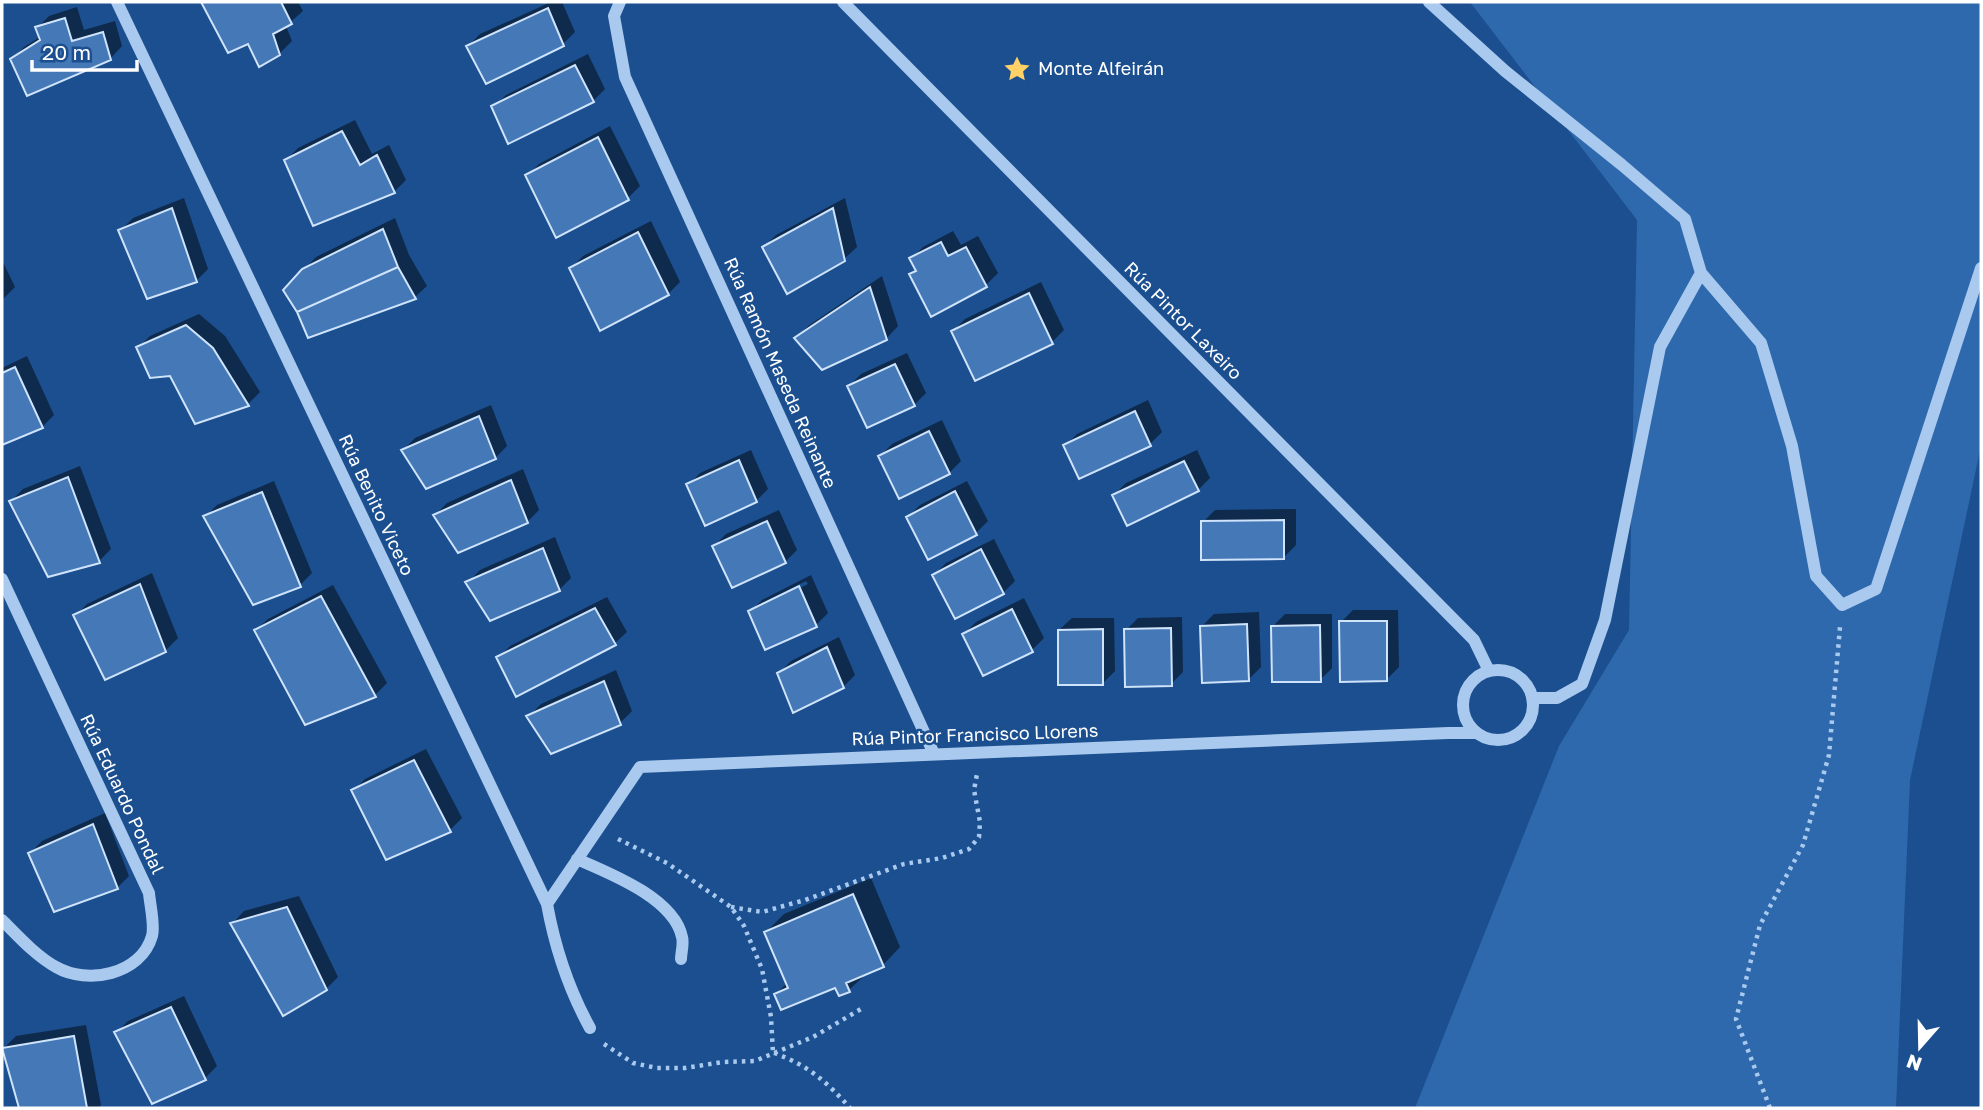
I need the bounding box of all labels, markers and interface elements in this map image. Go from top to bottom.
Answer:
scale bar [32,28,136,72]
text: 20 m [42,39,91,65]
place icon: Monte Alfeirán [1002,54,1032,84]
place label: Monte Alfeirán [1038,57,1164,79]
street label: Rúa Ramón Maseda Reinante [720,254,842,491]
street label: Rúa Pintor Laxeiro [1120,257,1247,384]
street label: Rúa Benito Viceto [335,430,419,579]
street label: Rúa Eduardo Pondal [76,710,170,877]
street label: Rúa Pintor Francisco Llorens [851,719,1099,749]
north arrow [1885,1012,1955,1082]
text: N [1903,1050,1925,1077]

